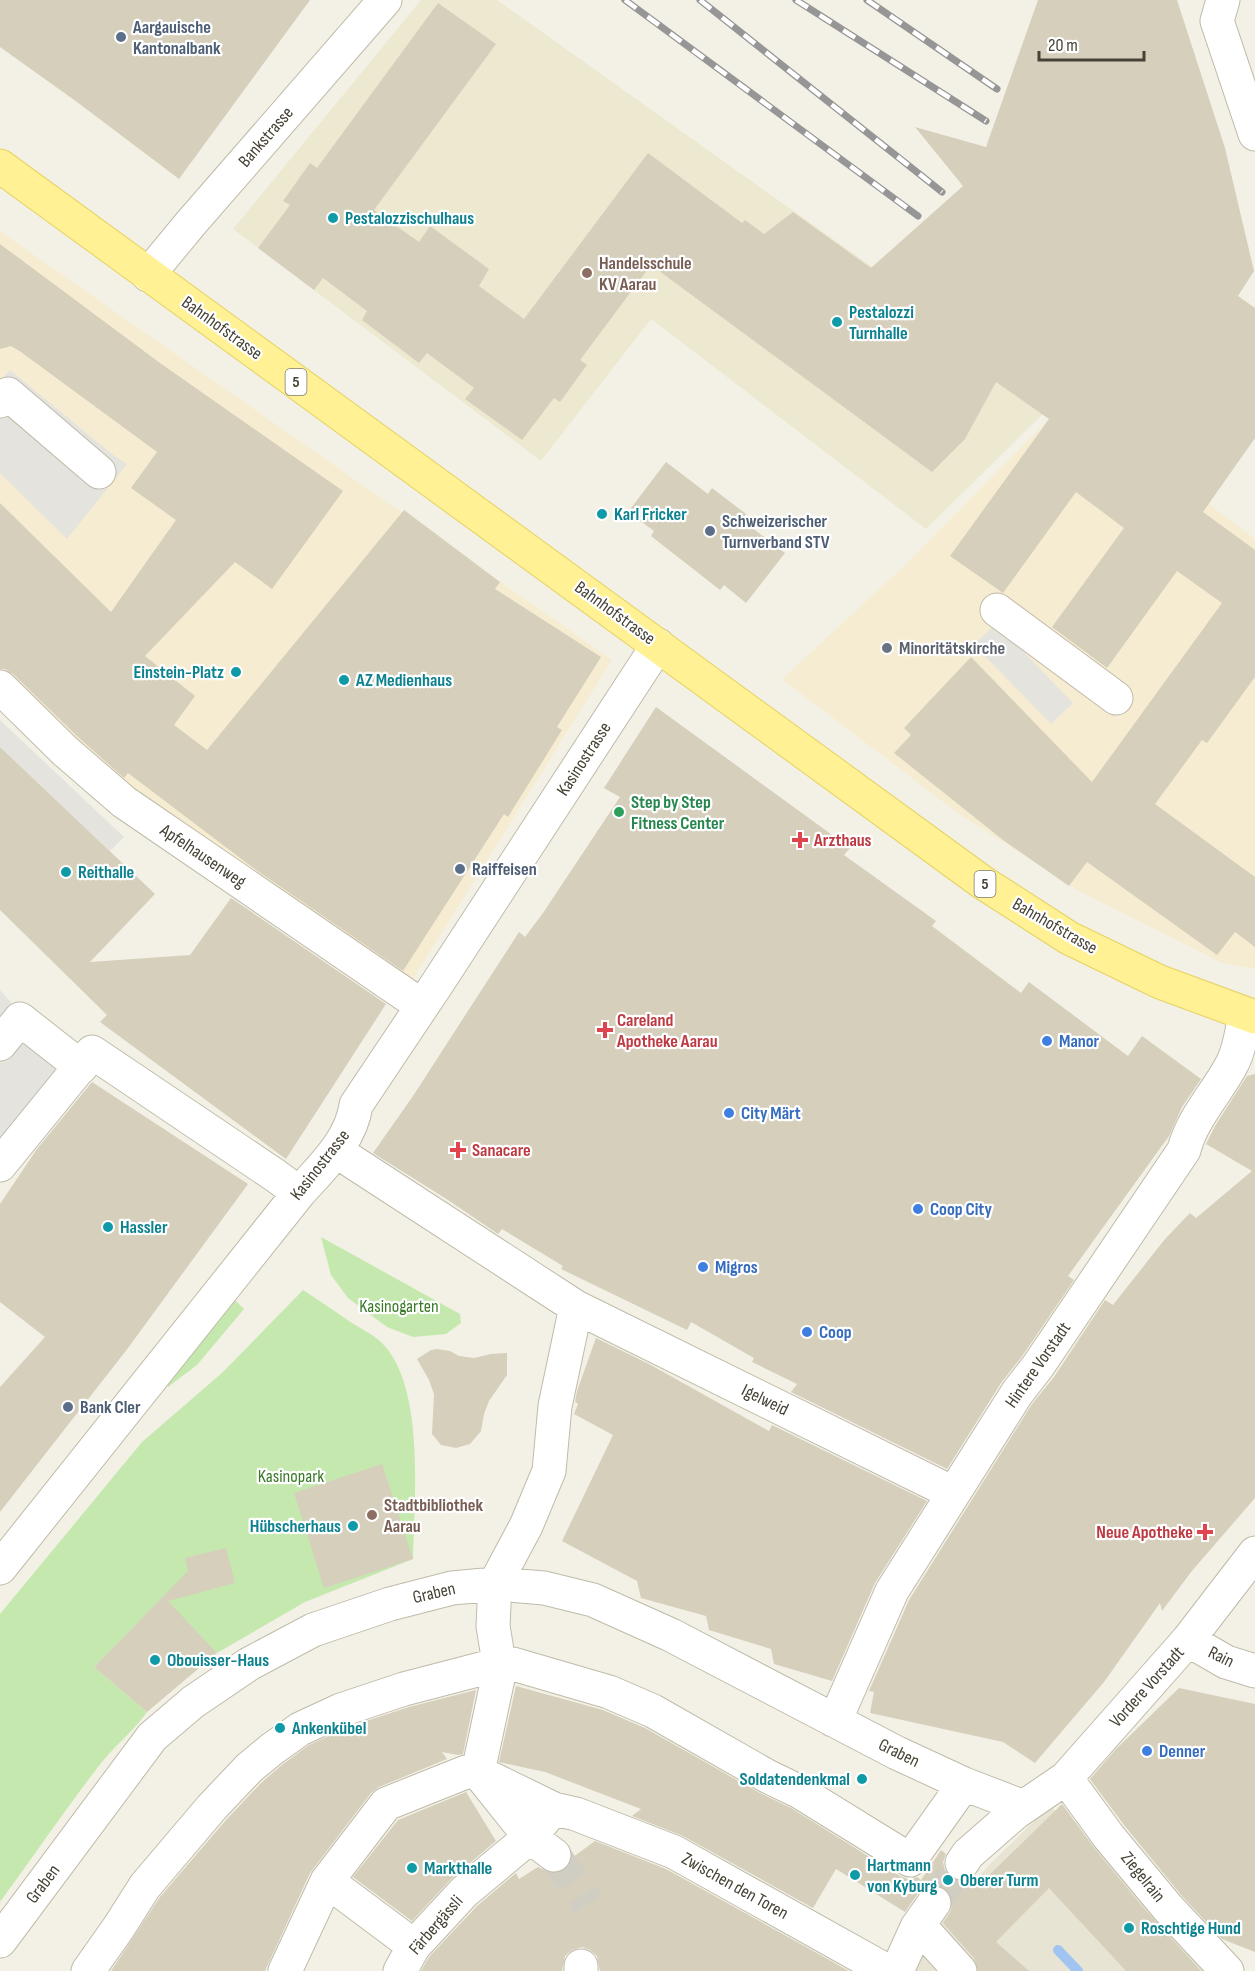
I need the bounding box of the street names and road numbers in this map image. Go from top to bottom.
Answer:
street label: Bankstrasse [234,103,298,171]
street label: Bahnhofstrasse [178,292,266,364]
road number: 5 [286,369,306,395]
street label: Bahnhofstrasse [571,577,659,649]
street label: Kasinostrasse [552,718,616,800]
street label: Apfelhausenweg [155,819,250,892]
road number: 5 [974,871,996,897]
street label: Bahnhofstrasse [1009,893,1101,959]
street label: Kasinostrasse [286,1126,354,1204]
street label: Hintere Vorstadt [1001,1318,1075,1412]
street label: Igelweid [738,1380,792,1420]
street label: Graben [411,1578,457,1608]
street label: Vordere Vorstadt [1105,1642,1189,1732]
street label: Rain [1205,1642,1237,1672]
street label: Graben [875,1734,923,1772]
street label: Zwischen den Toren [678,1848,792,1924]
street label: Ziegelrain [1116,1848,1170,1906]
street label: Graben [22,1860,64,1908]
street label: Färbergässli [405,1891,467,1959]

